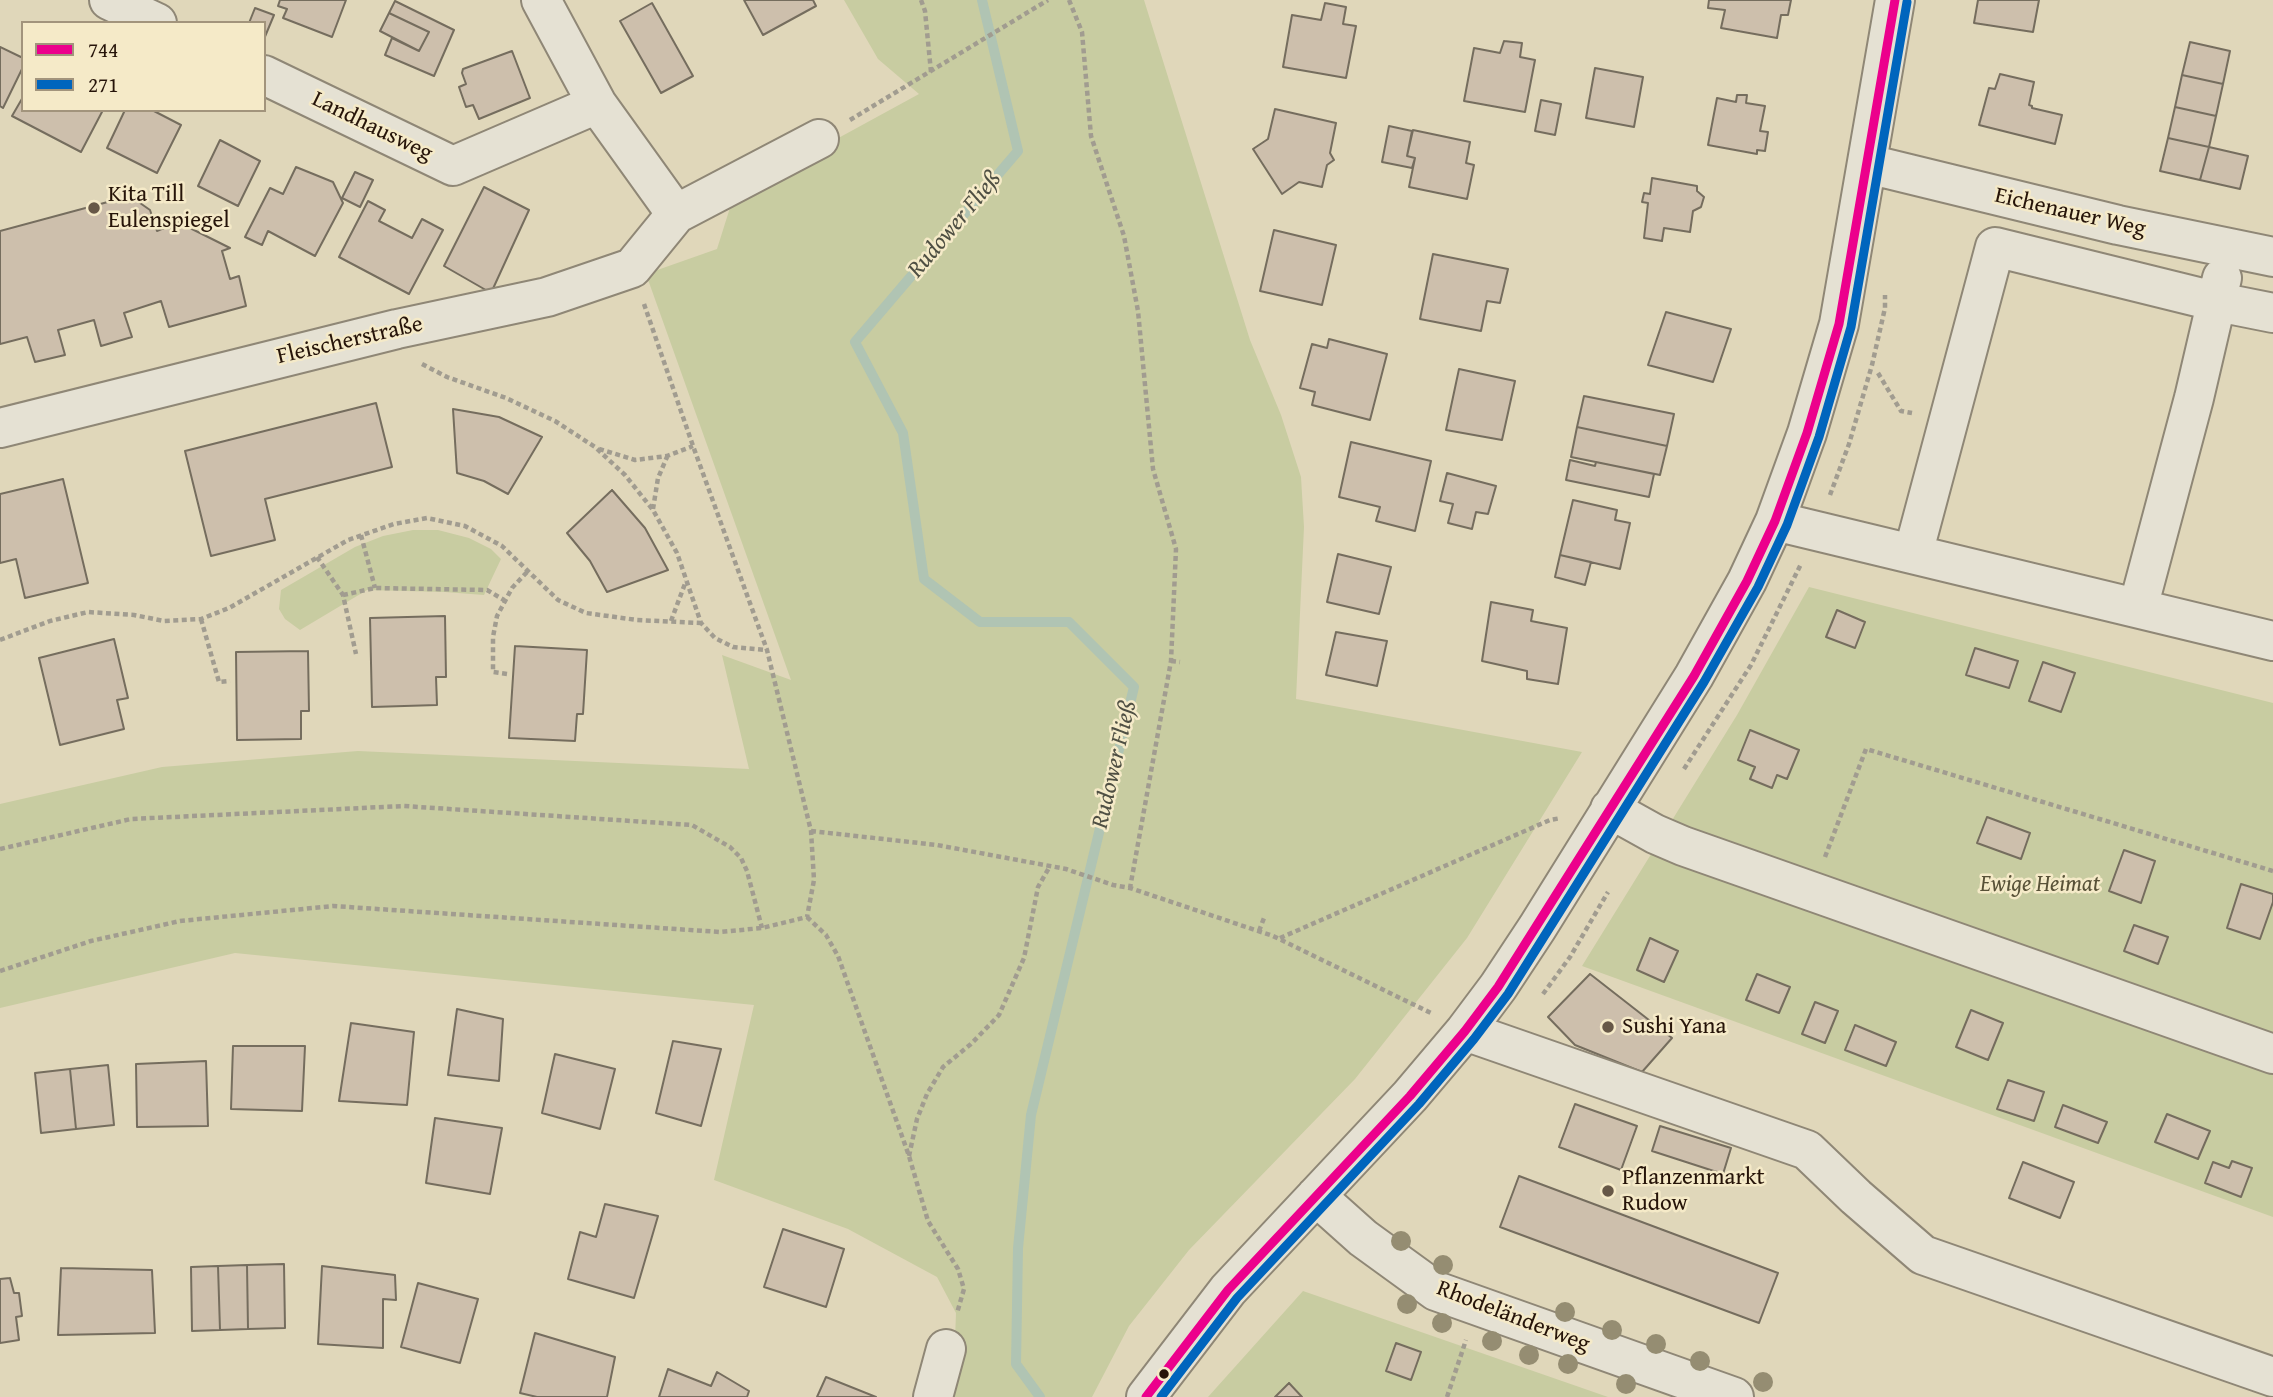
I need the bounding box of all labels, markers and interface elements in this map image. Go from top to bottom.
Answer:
legend [21,21,266,112]
text: 744 [88,34,118,65]
text: 271 [88,69,118,100]
street label: Landhausweg [307,86,437,168]
water label: Rudower Fließ [902,166,1008,284]
place label: Kita Till Eulenspiegel [108,181,230,235]
street label: Eichenauer Weg [1992,182,2148,244]
marker: Kita Till Eulenspiegel [86,200,102,216]
street label: Fleischerstraße [274,311,426,371]
water label: Rudower Fließ [1086,698,1144,832]
park label: Ewige Heimat [1980,871,2100,899]
place label: Sushi Yana [1622,1013,1726,1041]
marker: Sushi Yana [1600,1019,1616,1035]
place label: Pflanzenmarkt Rudow [1622,1164,1765,1218]
marker: Pflanzenmarkt Rudow [1600,1183,1616,1199]
street label: Rhodeländerweg [1433,1275,1593,1359]
unlabelled marker [1157,1367,1171,1381]

